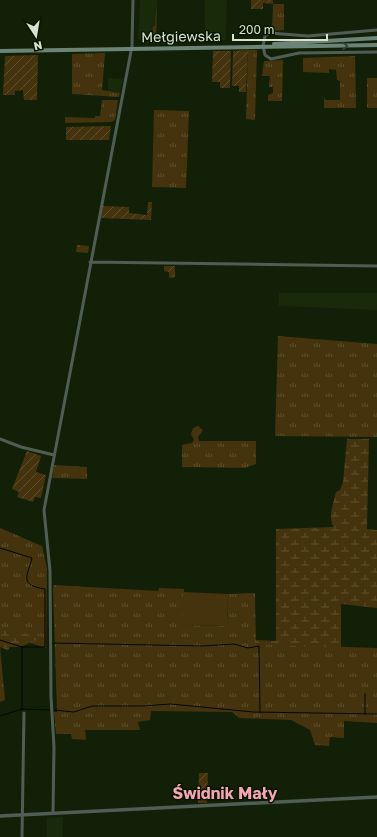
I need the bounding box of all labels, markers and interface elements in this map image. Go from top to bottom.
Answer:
north arrow [16,16,56,56]
scale bar [233,16,327,42]
text: 200 m [239,22,274,37]
street label: Mełgiewska [141,27,221,45]
text: N [33,39,44,53]
one-way arrow [342,42,348,50]
district label: Świdnik Mały [173,783,278,803]

